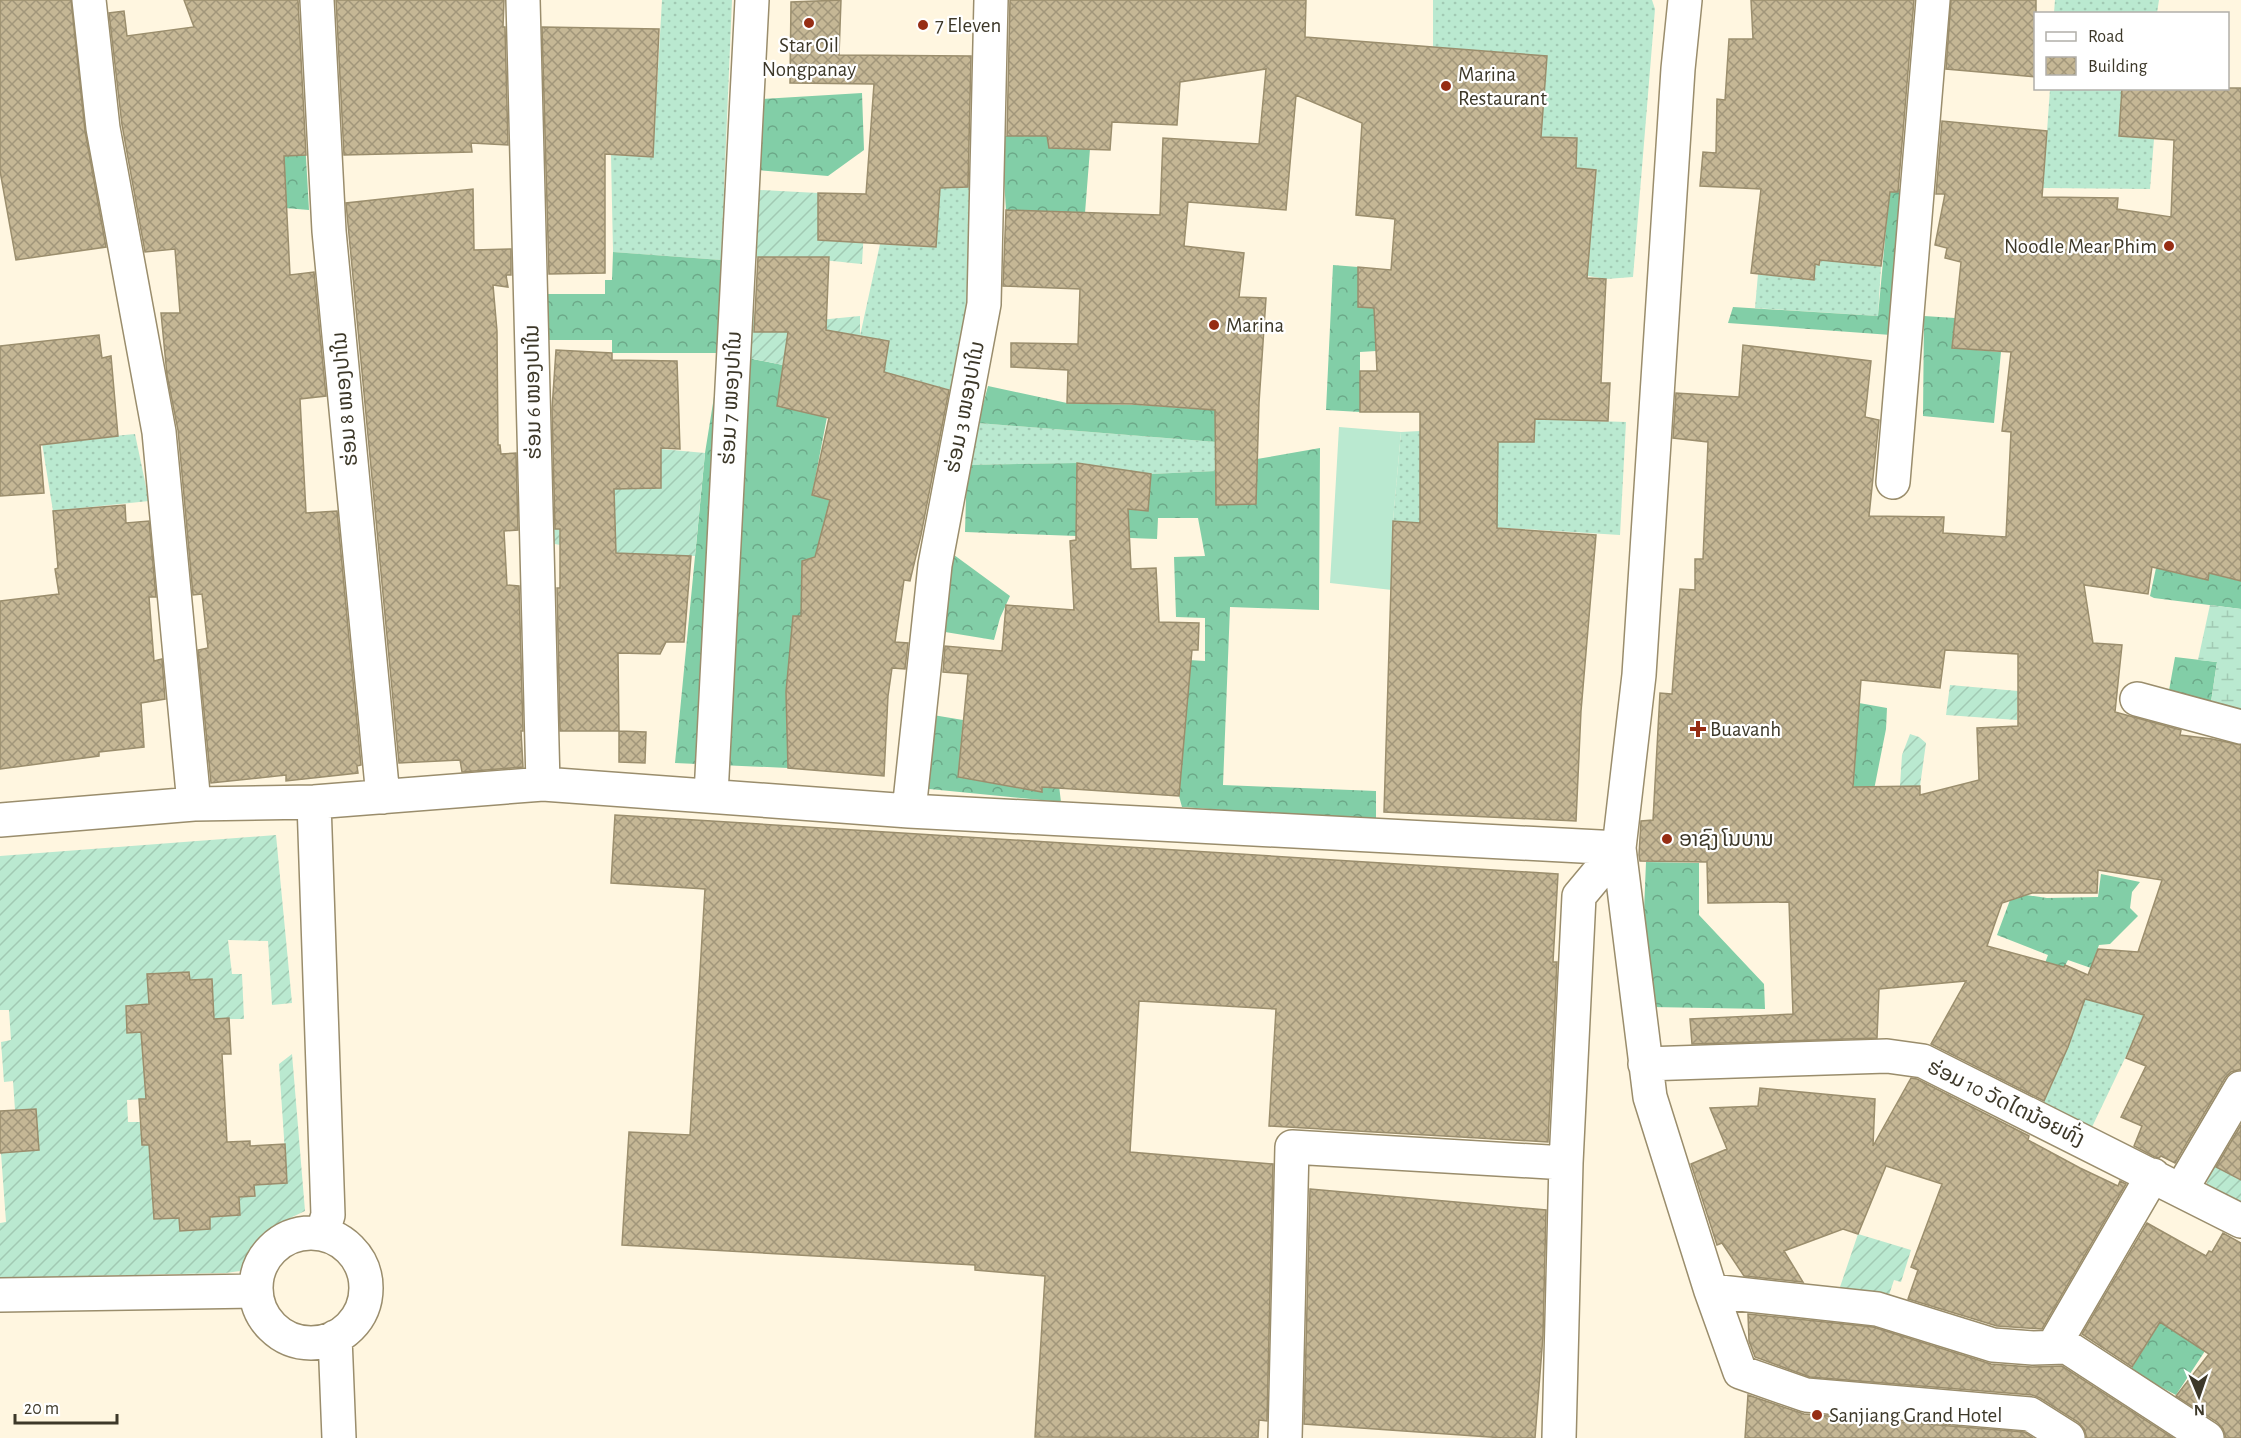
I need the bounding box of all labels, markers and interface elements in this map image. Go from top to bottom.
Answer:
legend [2034,12,2229,90]
place label: 7 Eleven [935,15,1001,36]
marker: Star Oil Nongpanay [802,16,816,30]
marker: 7 Eleven [916,18,930,32]
text: Road [2088,28,2124,46]
place label: Star Oil Nongpanay [762,35,856,80]
text: Building [2088,58,2148,76]
place label: Marina Restaurant [1458,64,1547,109]
marker: Marina Restaurant [1439,79,1453,93]
place label: Noodle Mear Phim [2004,236,2157,257]
marker: Noodle Mear Phim [2162,239,2176,253]
place label: Marina [1226,315,1285,336]
marker: Marina [1207,318,1221,332]
street label: ຮ່ອມ 6 ໜອງປາໃນ [520,324,545,460]
street label: ຮ່ອມ 7 ໜອງປາໃນ [716,330,745,466]
street label: ຮ່ອມ 8 ໜອງປາໃນ [328,331,361,467]
street label: ຮ່ອມ 3 ໜອງປາໃນ [941,339,988,475]
place label: Buavanh [1710,719,1781,740]
marker: Buavanh [1691,722,1705,736]
place label: ອາຊົງ ໂນບານ [1679,828,1774,850]
marker: ອາຊົງ ໂນບານ [1660,832,1674,846]
street label: ຮ່ອມ 10 ວັດໄຕນ້ອຍທົ່ງ [1924,1052,2090,1150]
north arrow [2169,1366,2229,1426]
scale bar [15,1387,117,1425]
text: 20 m [24,1400,59,1418]
text: N [2194,1402,2205,1418]
place label: Sanjiang Grand Hotel [1829,1405,2002,1426]
marker: Sanjiang Grand Hotel [1810,1408,1824,1422]

